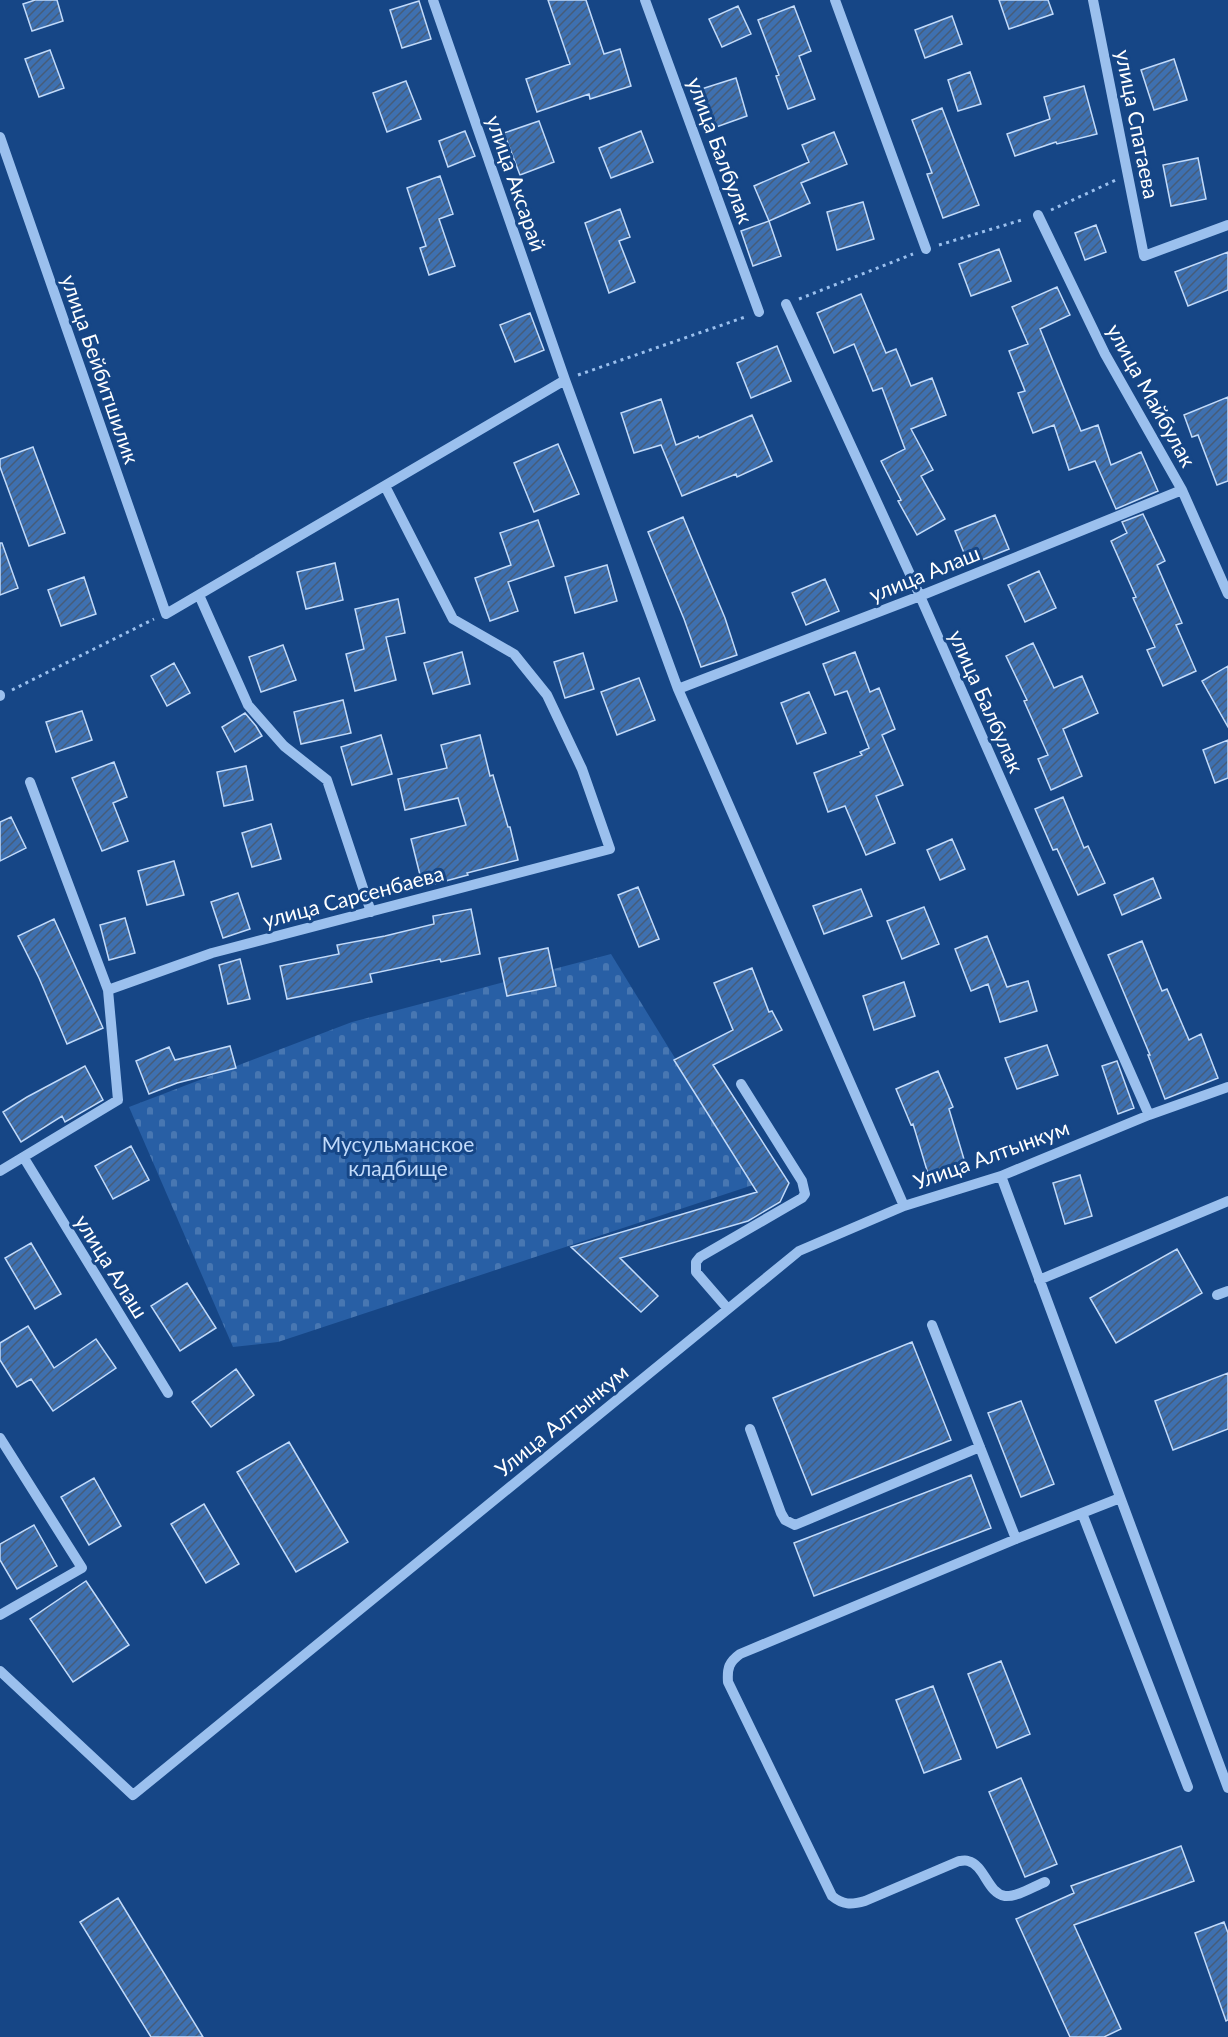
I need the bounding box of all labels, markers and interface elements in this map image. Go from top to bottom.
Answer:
street label: улица Спатаева [1111,47,1165,201]
street label: улица Балбулак [683,73,759,227]
street label: улица Аксарай [482,112,552,254]
street label: улица Бейбитшилик [57,271,145,467]
street label: улица Майбулак [1102,319,1202,471]
street label: улица Алаш [865,539,983,607]
street label: улица Балбулак [944,626,1030,776]
street label: улица Сарсенбаева [260,860,446,932]
street label: Улица Алтынкум [910,1114,1072,1194]
park label: Мусульманское кладбище [322,1131,474,1180]
street label: улица Алаш [70,1210,154,1322]
street label: Улица Алтынкум [489,1359,633,1481]

